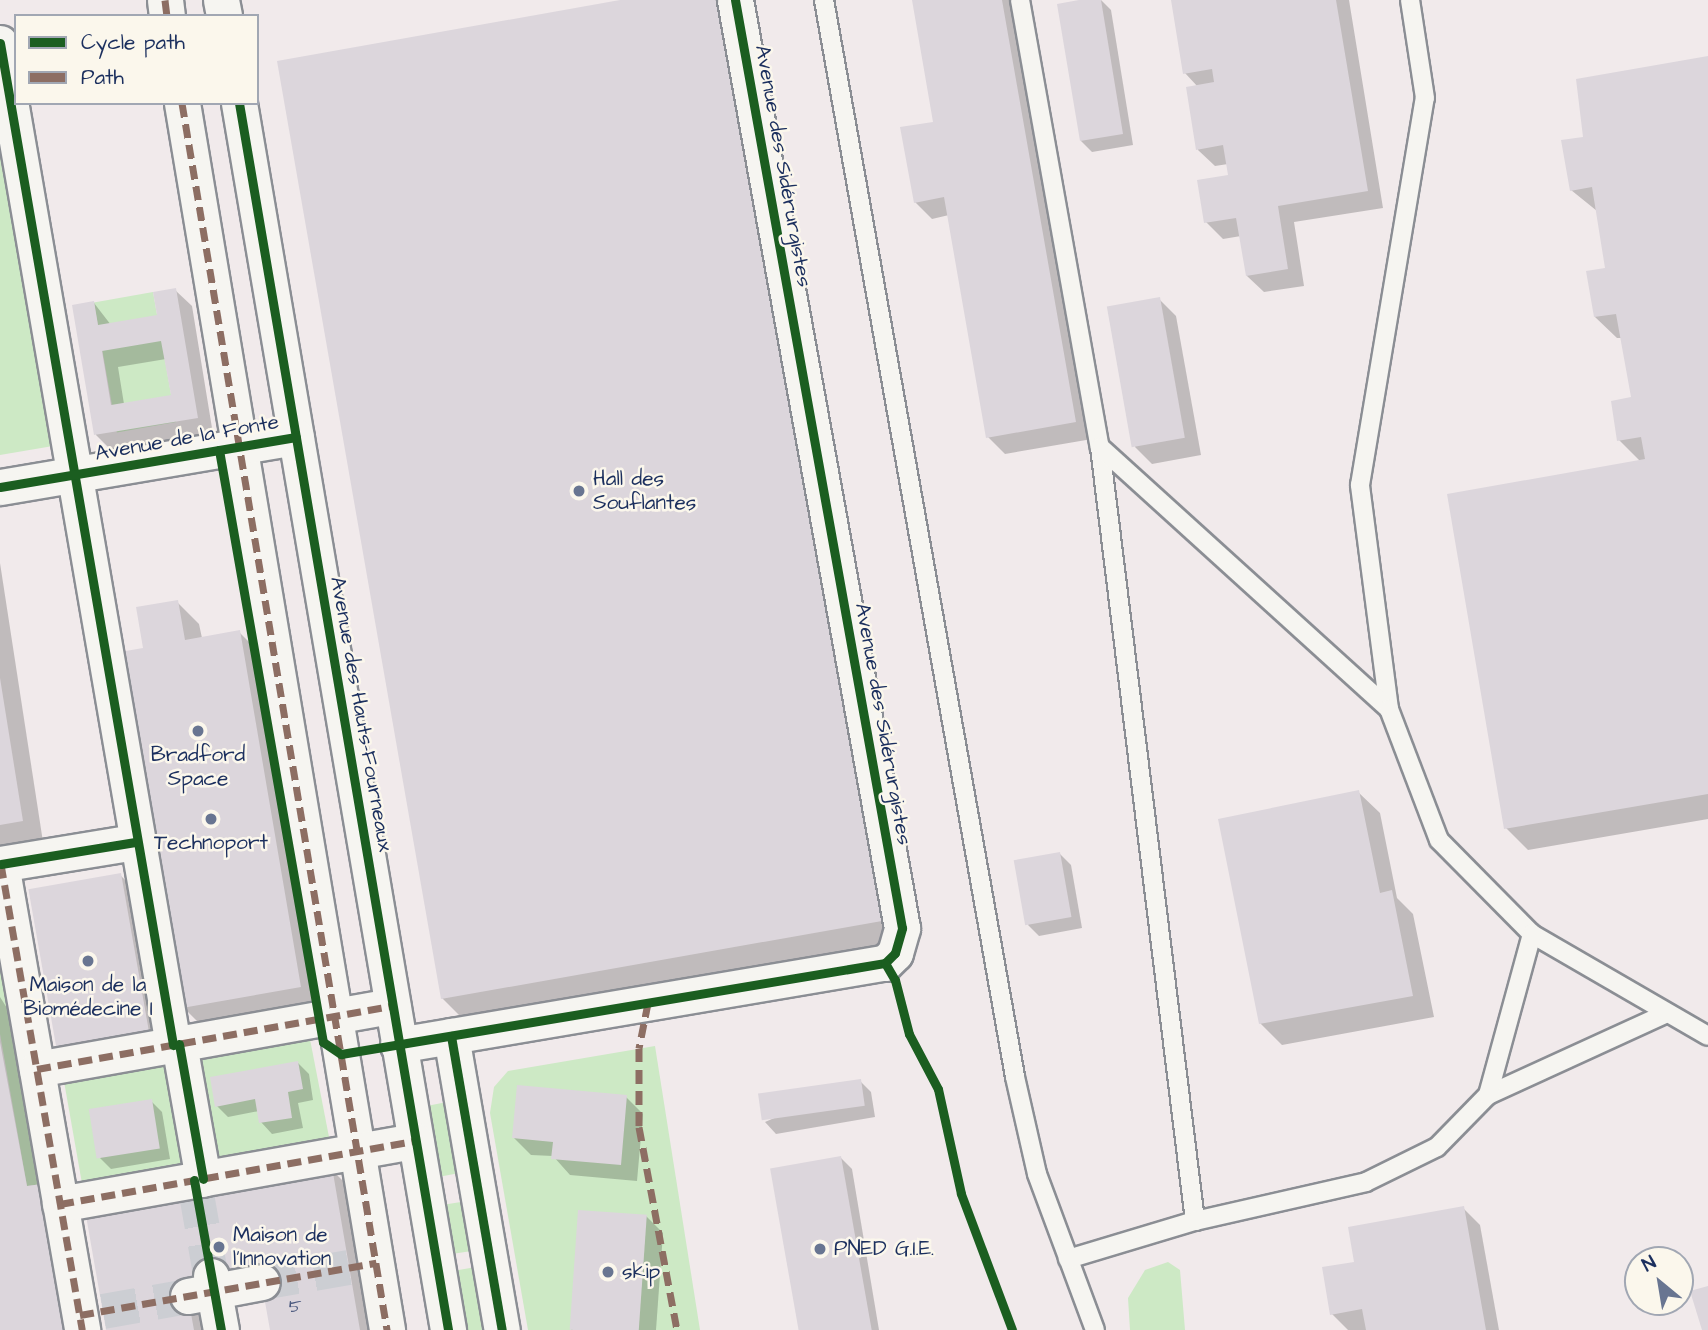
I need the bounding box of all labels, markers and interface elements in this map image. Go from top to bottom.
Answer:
legend [14,14,259,105]
text: Cycle path [81,28,185,57]
street label: Avenue des Sidérurgistes [749,43,817,289]
text: Path [81,63,124,92]
street label: Avenue de la Fonte [93,409,281,467]
place label: Hall des Souflantes [593,466,696,516]
marker: Hall des Souflantes [571,483,587,499]
street label: Avenue des Hauts-Fourneaux [324,574,398,854]
street label: Avenue des Sidérurgistes [849,601,917,847]
marker: Bradford Space [190,723,206,739]
place label: Bradford Space [151,742,245,792]
marker: Technoport [203,811,219,827]
place label: Technoport [154,830,268,856]
marker: Maison de la Biomédecine I [80,953,96,969]
place label: Maison de la Biomédecine I [23,972,153,1022]
place label: Maison de l'Innovation [233,1222,331,1272]
place label: PNED G.I.E. [834,1236,934,1262]
marker: Maison de l'Innovation [211,1239,227,1255]
marker: PNED G.I.E. [812,1241,828,1257]
north arrow [1624,1246,1694,1316]
text: N [1637,1249,1661,1279]
place label: skip [622,1259,660,1285]
marker: skip [600,1264,616,1280]
house number: 5 [289,1296,301,1318]

